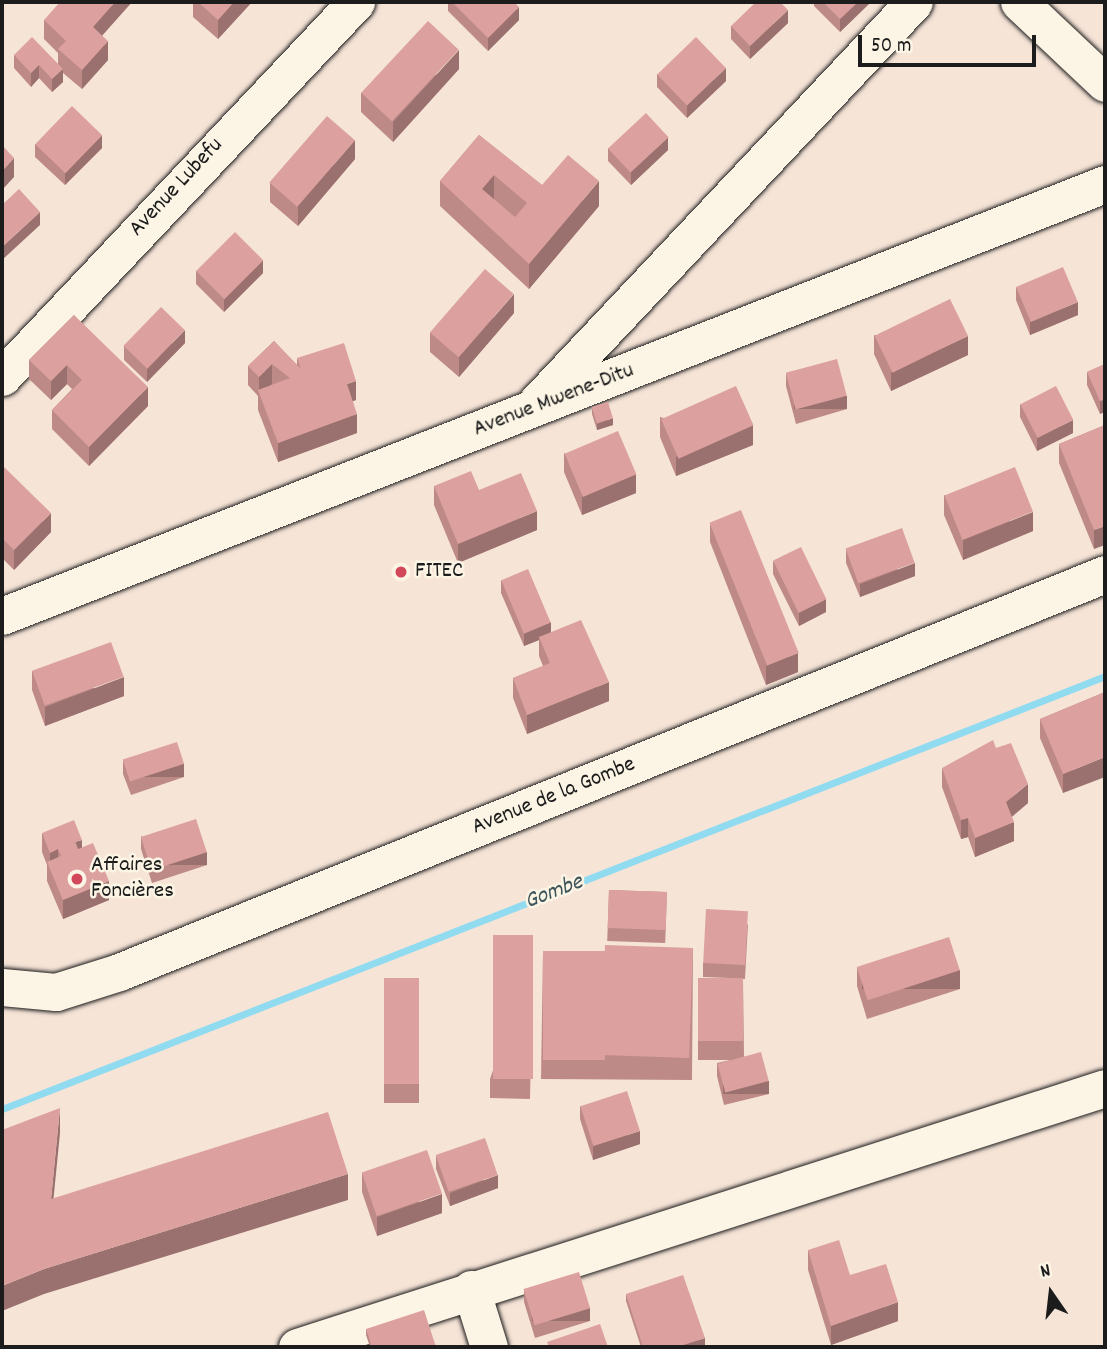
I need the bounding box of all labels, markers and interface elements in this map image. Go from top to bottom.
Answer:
scale bar [862,21,1040,65]
text: 50 m [871,32,911,62]
street label: Avenue Lubefu [124,133,230,243]
street label: Avenue Mwene-Ditu [470,358,638,444]
place label: FITEC [415,558,463,586]
marker: FITEC [393,564,409,580]
street label: Avenue de la Gombe [468,752,640,842]
place label: Affaires Foncières [91,852,174,906]
water label: Gombe [521,869,587,917]
marker: Affaires Foncières [69,871,85,887]
north arrow [1016,1258,1086,1328]
text: N [1038,1258,1054,1286]

